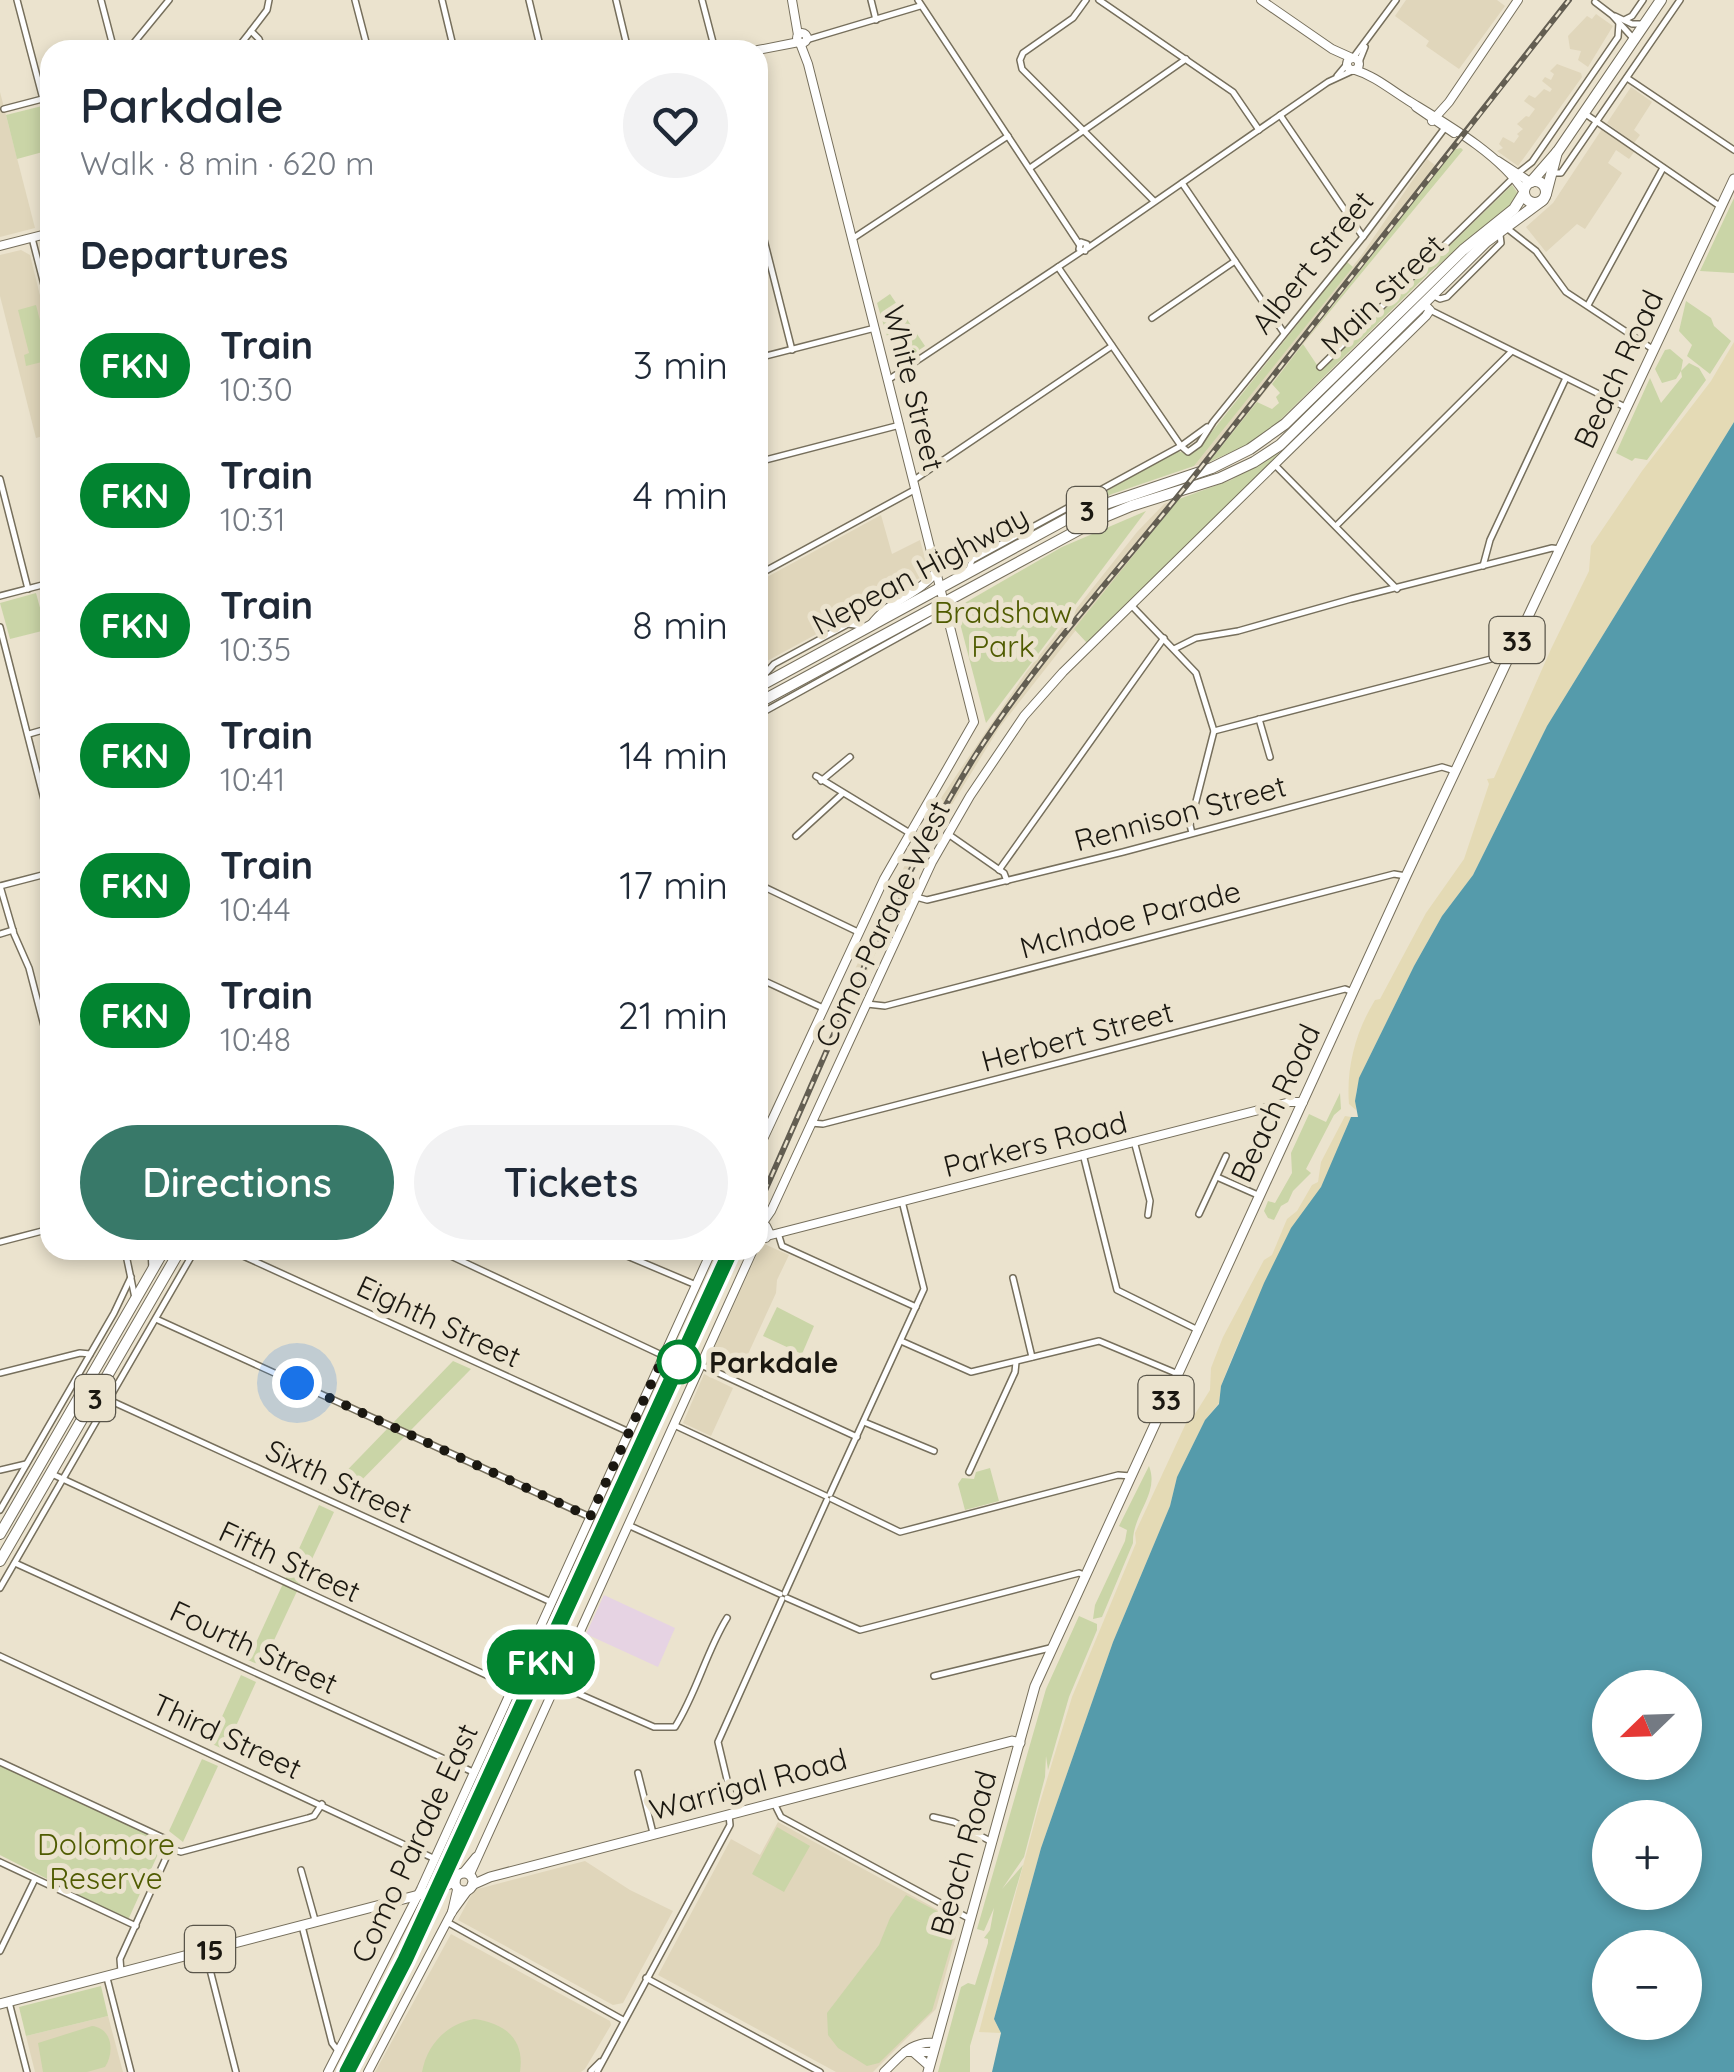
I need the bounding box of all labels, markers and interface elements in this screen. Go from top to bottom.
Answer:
button: heart [623,73,728,178]
text: Parkdale [80,75,284,135]
text: Walk · 8 min · 620 m [80,143,374,183]
street label: Albert Street [1243,183,1381,341]
street label: Main Street [1312,226,1452,362]
text: Departures [80,231,288,279]
street label: Beach Road [1565,284,1671,454]
street label: White Street [875,301,953,475]
text: Train [220,321,313,369]
text: 3 min [633,341,728,389]
text: FKN [101,343,169,387]
text: 10:30 [220,369,293,409]
text: Train [220,451,313,499]
text: 4 min [633,471,728,519]
text: FKN [101,473,169,517]
road number: 3 [1067,487,1107,533]
street label: Nepean Highway [805,497,1035,643]
text: 10:31 [220,499,285,539]
text: Train [220,581,313,629]
park label: Bradshaw Park [934,593,1072,665]
text: 8 min [632,601,728,649]
text: FKN [101,603,169,647]
road number: 33 [1490,617,1544,663]
text: 10:35 [220,629,291,669]
text: Train [220,711,313,759]
text: 14 min [619,731,728,779]
text: FKN [101,733,169,777]
text: 10:41 [220,759,285,799]
street label: Rennison Street [1070,766,1290,860]
street label: Como Parade West [806,794,958,1054]
text: Train [220,841,313,889]
text: 17 min [619,861,728,909]
text: FKN [101,863,169,907]
street label: McIndoe Parade [1015,871,1245,967]
text: 10:44 [220,889,291,929]
text: Train [220,971,313,1019]
text: 21 min [618,991,728,1039]
street label: Herbert Street [977,992,1177,1080]
text: FKN [101,993,169,1037]
street label: Beach Road [1222,1018,1328,1188]
text: 10:48 [220,1019,291,1059]
street label: Parkers Road [939,1103,1131,1185]
button: Directions [80,1125,394,1240]
button: Tickets [414,1125,728,1240]
street label: Eighth Street [351,1266,527,1376]
marker: Parkdale [658,1341,700,1383]
place label: Parkdale [709,1343,838,1381]
your location [272,1358,322,1408]
road number: 3 [75,1375,115,1421]
road number: 33 [1138,1376,1194,1422]
street label: Sixth Street [260,1431,418,1531]
street label: Fifth Street [213,1512,367,1610]
street label: Fourth Street [164,1592,344,1702]
line badge: FKN [484,1630,598,1694]
text: FKN [507,1640,575,1684]
north arrow [1592,1670,1702,1780]
map controls [1592,1670,1702,2040]
street label: Third Street [146,1685,308,1787]
street label: Como Parade East [342,1717,486,1969]
street label: Warrigal Road [645,1739,851,1829]
street label: Beach Road [921,1766,1005,1940]
button: + [1592,1800,1702,1910]
park label: Dolomore Reserve [37,1825,175,1897]
road number: 15 [185,1926,235,1972]
button: − [1592,1930,1702,2040]

